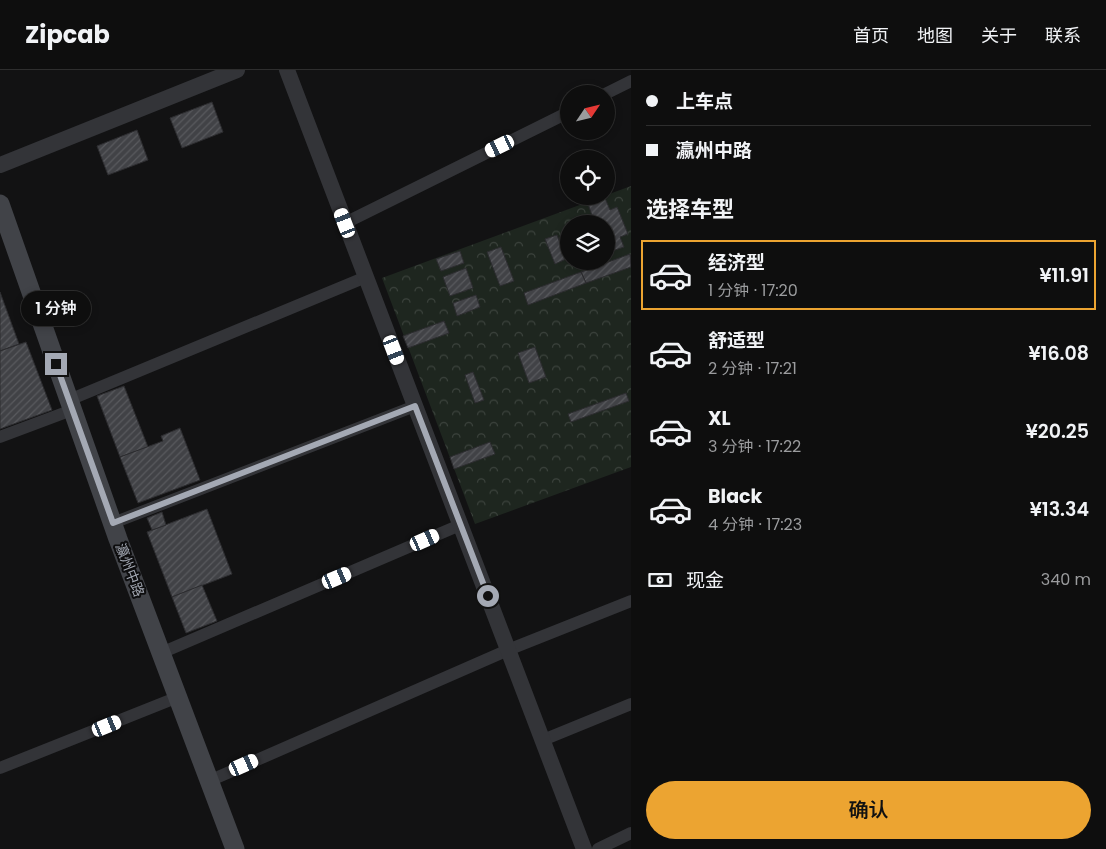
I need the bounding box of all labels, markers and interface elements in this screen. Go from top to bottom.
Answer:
text: Zipcab [25,18,110,51]
text: 首页 [853,23,889,48]
text: 地图 [917,23,953,48]
text: 关于 [981,23,1017,48]
text: 联系 [1045,23,1081,48]
north arrow [560,85,615,140]
map controls [560,85,615,270]
text: 上车点 [676,88,733,115]
car [483,133,516,159]
text: 瀛州中路 [676,137,752,164]
button: locate [560,150,615,205]
text: 选择车型 [646,194,734,225]
car [332,206,357,240]
button: layers [560,215,615,270]
text: 经济型 [708,249,765,276]
icon: car [648,253,693,298]
text: ¥11.91 [1039,262,1089,289]
text: 1 分钟 · 17:20 [708,279,798,302]
callout: 1 分钟 [21,292,91,326]
text: 1 分钟 [35,297,77,320]
text: 舒适型 [708,327,765,354]
icon: car [648,331,693,376]
car [381,333,406,367]
text: ¥16.08 [1028,340,1089,367]
route end [45,353,67,375]
text: 2 分钟 · 17:21 [708,357,797,380]
text: XL [708,405,731,432]
icon: car [648,409,693,454]
text: ¥20.25 [1026,418,1089,445]
text: 3 分钟 · 17:22 [708,435,801,458]
text: Black [708,483,762,510]
icon: car [648,487,693,532]
text: ¥13.34 [1030,496,1089,523]
text: 4 分钟 · 17:23 [708,513,802,536]
car [408,527,441,553]
street label: 瀛州中路 [111,540,149,600]
car [320,565,353,591]
icon: cash [646,566,674,594]
text: 现金 [686,567,724,594]
text: 340 m [1041,568,1091,591]
route start [477,585,499,607]
car [90,713,123,739]
car [227,752,260,778]
button: 确认 [646,781,1091,839]

